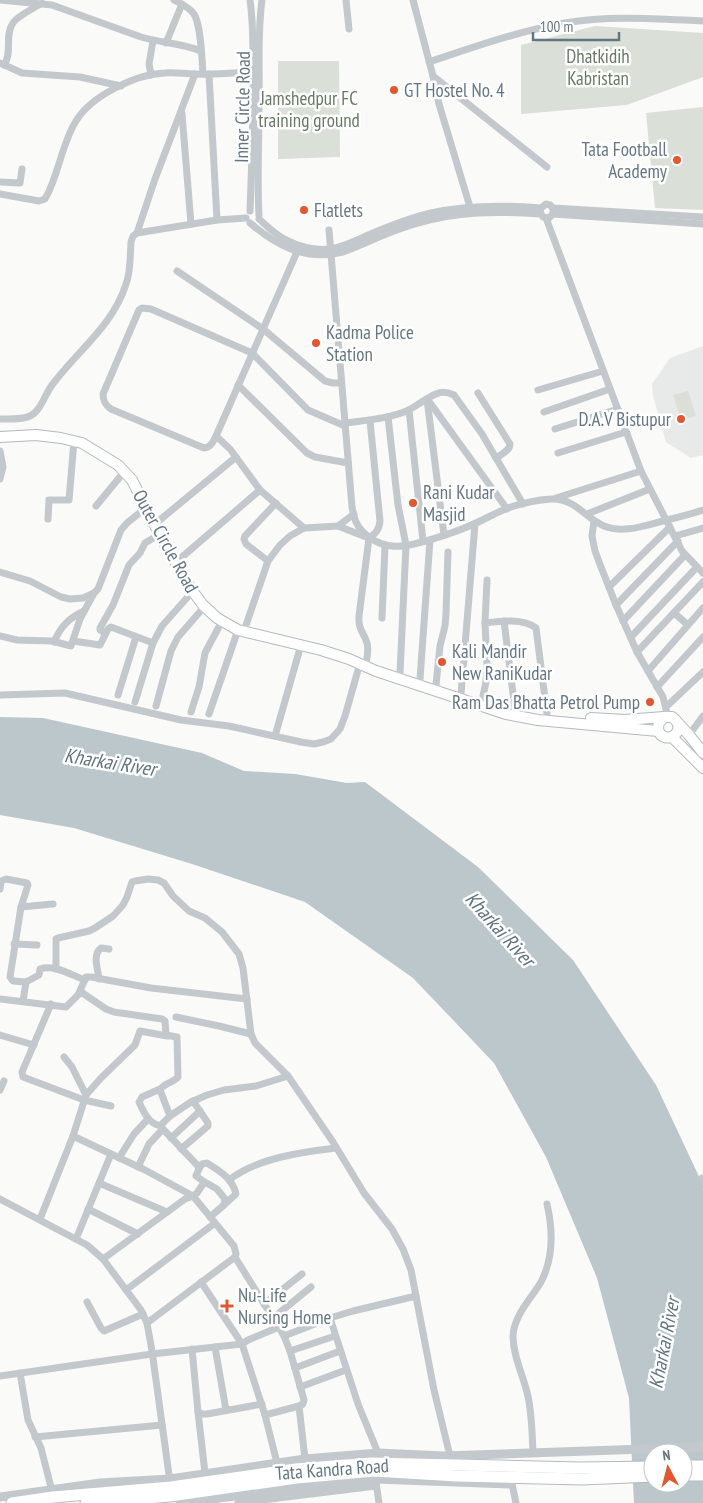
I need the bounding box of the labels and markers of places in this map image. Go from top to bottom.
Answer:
place label: GT Hostel No. 4 [404,78,505,102]
marker: GT Hostel No. 4 [388,84,400,96]
place label: Tata Football Academy [581,137,668,183]
marker: Tata Football Academy [671,154,683,166]
place label: Flatlets [314,198,363,222]
marker: Flatlets [298,204,310,216]
place label: Kadma Police Station [326,320,414,366]
marker: Kadma Police Station [310,337,322,349]
place label: D.A.V Bistupur [579,407,672,431]
marker: D.A.V Bistupur [675,413,687,425]
place label: Rani Kudar Masjid [423,480,495,526]
marker: Rani Kudar Masjid [407,497,419,509]
place label: Kali Mandir New RaniKudar [452,639,553,685]
marker: Kali Mandir New RaniKudar [436,656,448,668]
place label: Ram Das Bhatta Petrol Pump [452,690,640,714]
marker: Ram Das Bhatta Petrol Pump [644,696,656,708]
place label: Nu-Life Nursing Home [238,1283,332,1329]
marker: Nu-Life Nursing Home [220,1299,234,1313]

